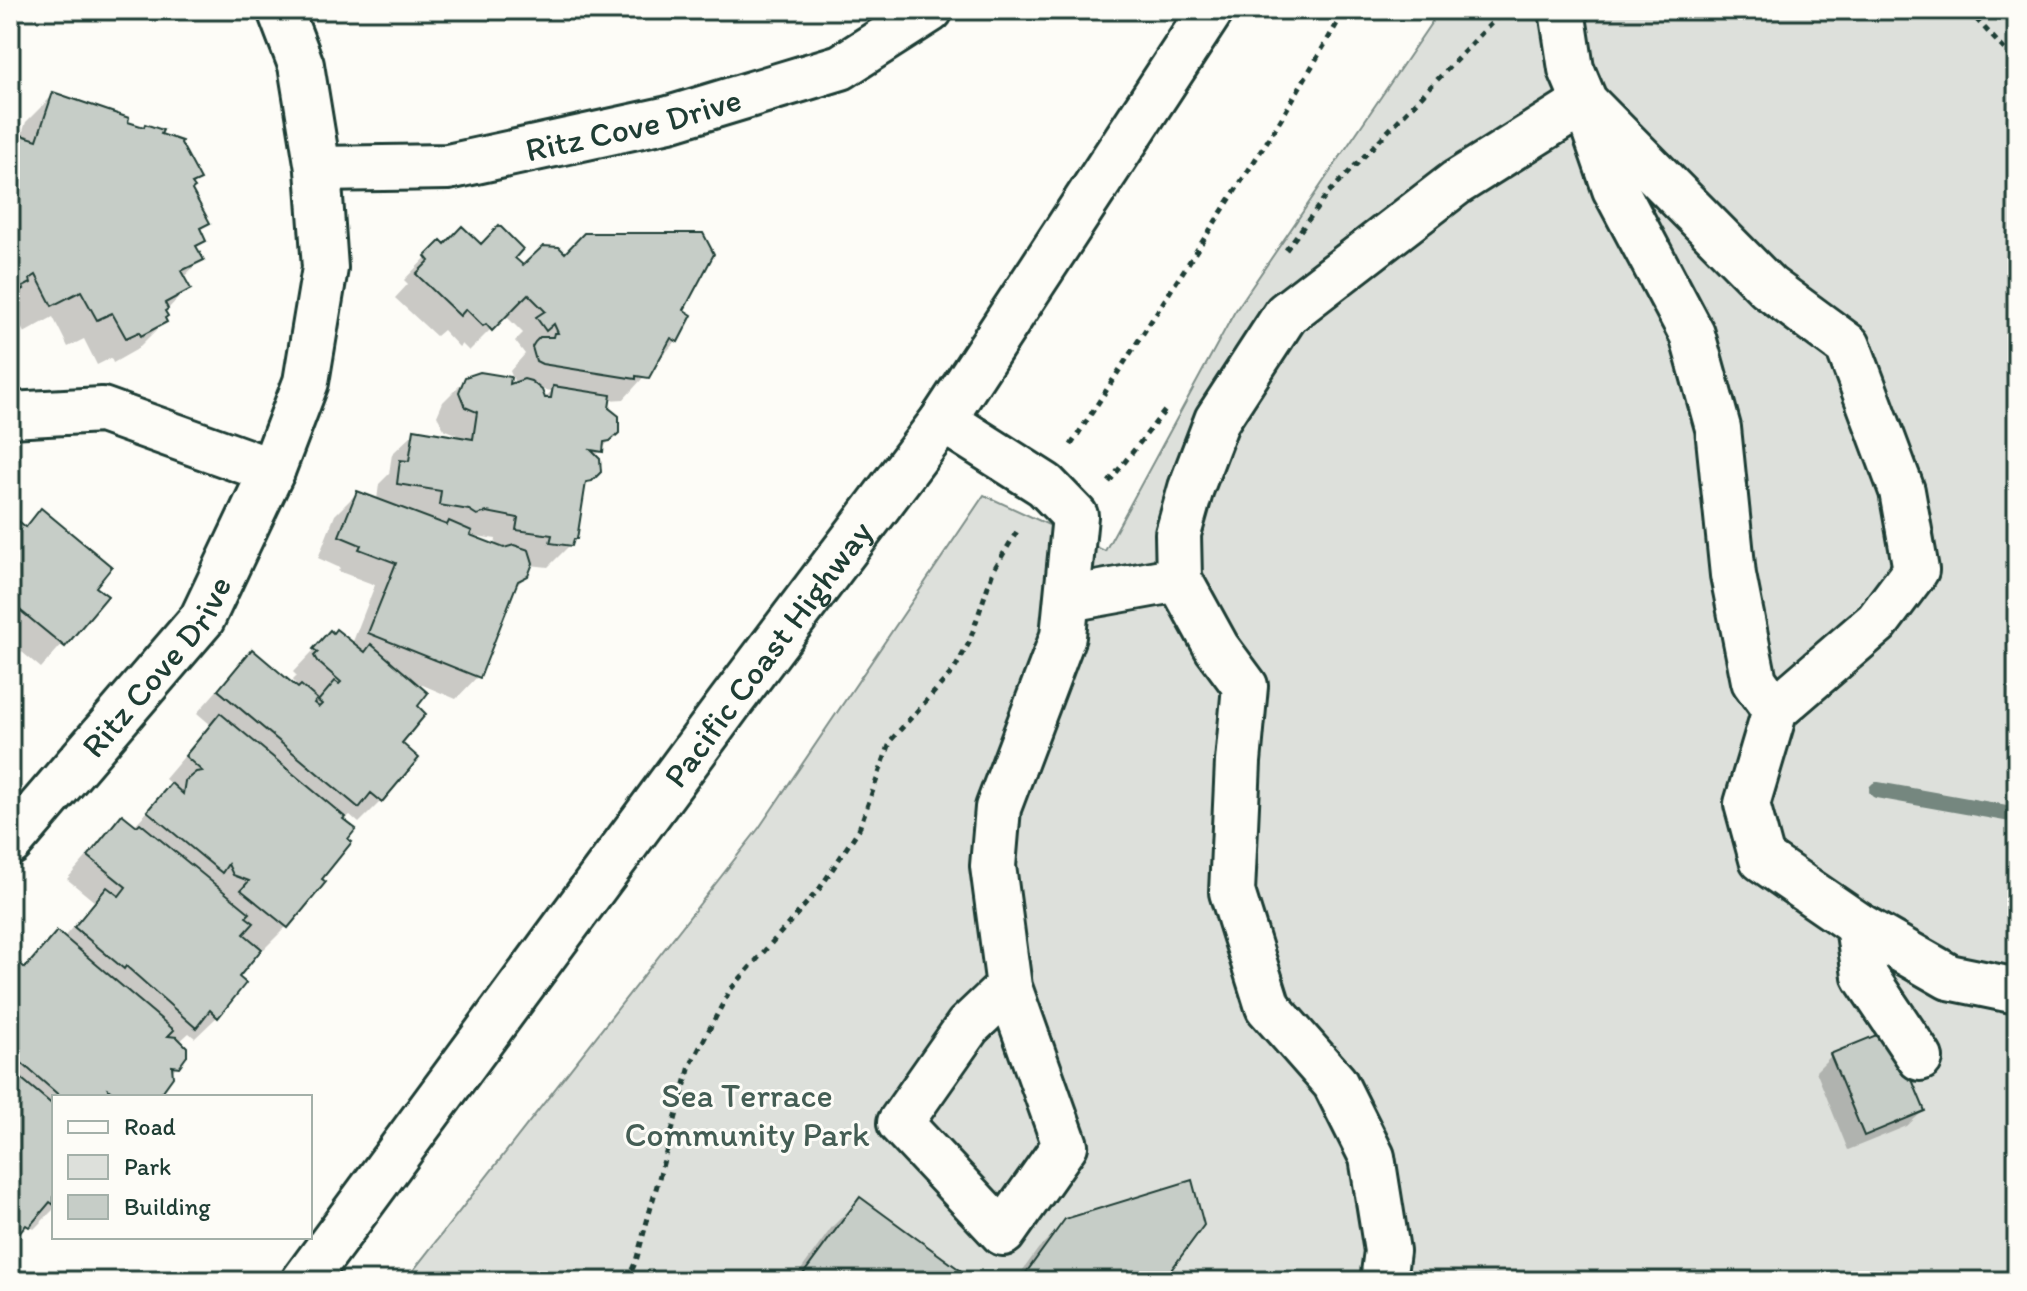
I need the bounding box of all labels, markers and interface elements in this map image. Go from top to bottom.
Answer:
street label: Ritz Cove Drive [522,78,746,171]
street label: Pacific Coast Highway [655,513,881,795]
street label: Ritz Cove Drive [73,569,240,766]
park label: Sea Terrace Community Park [624,1075,870,1155]
legend [52,1095,312,1239]
text: Road [124,1112,176,1141]
text: Park [124,1152,171,1181]
text: Building [124,1192,211,1221]

